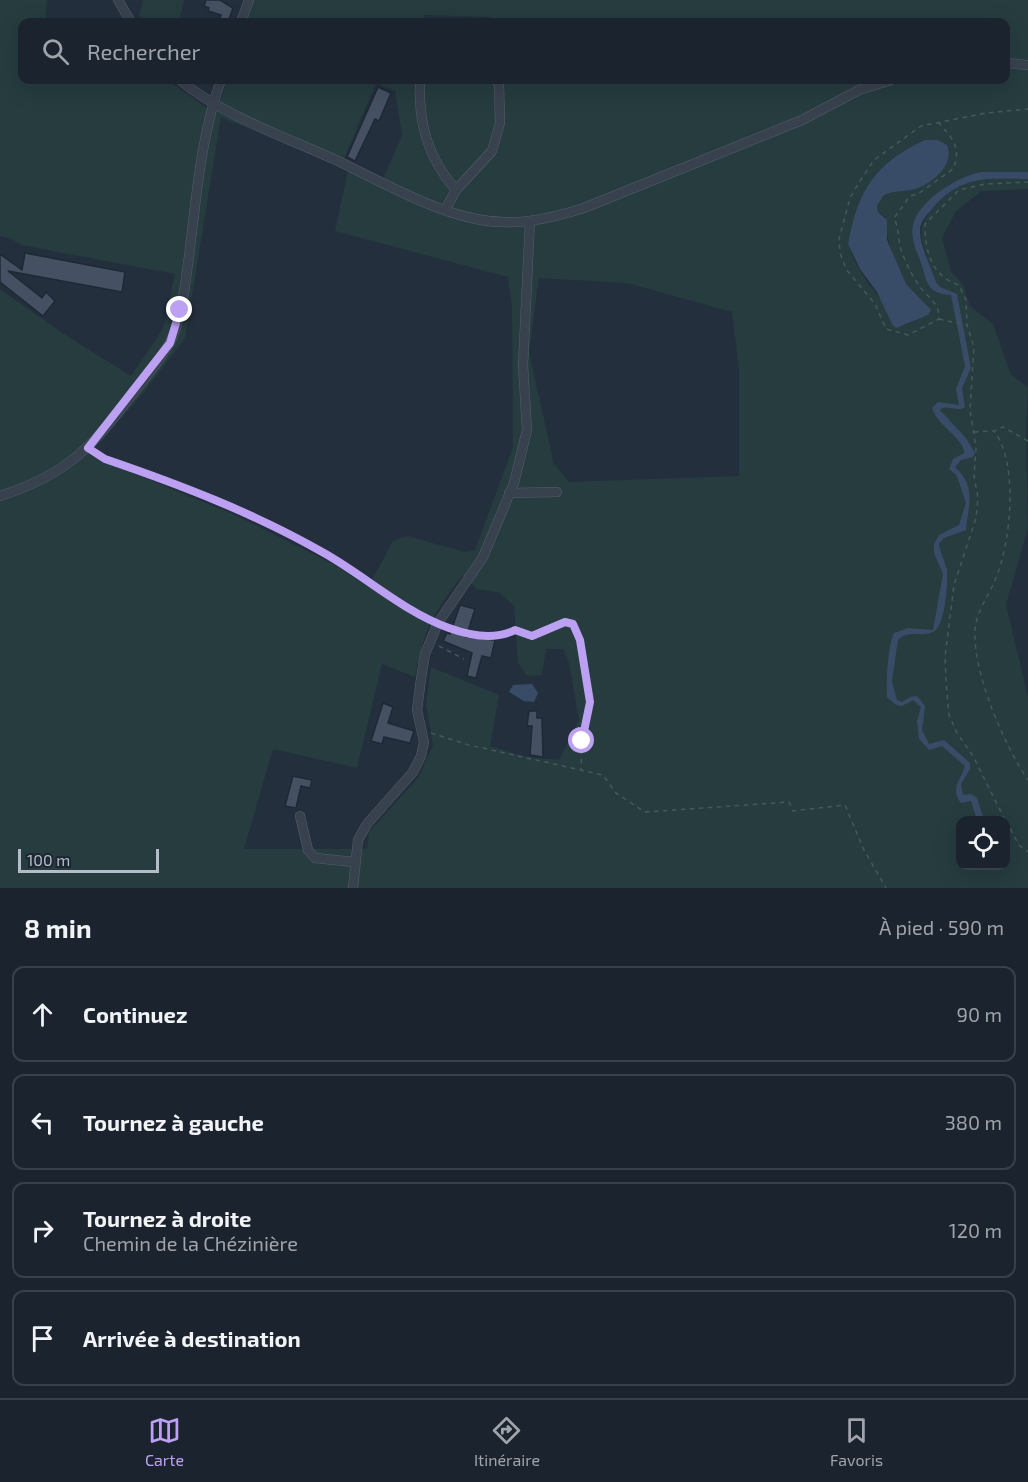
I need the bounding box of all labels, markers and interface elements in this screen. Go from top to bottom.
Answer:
search box [18,18,1010,84]
icon: search [39,35,72,68]
text: Rechercher [87,38,200,64]
route end [166,296,192,322]
route start [568,727,594,753]
map controls [956,816,1010,870]
button: locate [956,816,1010,870]
scale bar [18,846,159,874]
text: 100 m [27,850,70,869]
text: 8 min [24,912,92,943]
text: À pied · 590 m [879,915,1004,939]
icon: ahead [26,998,59,1031]
text: Continuez [83,1001,187,1027]
text: 90 m [957,1002,1002,1026]
icon: left [26,1106,59,1139]
text: Tournez à gauche [83,1109,264,1135]
text: 380 m [945,1110,1002,1134]
text: Tournez à droite [83,1205,252,1231]
icon: right [26,1214,59,1247]
text: 120 m [949,1218,1002,1242]
text: Chemin de la Chézinière [83,1231,298,1255]
icon: arrive [26,1322,59,1355]
text: Arrivée à destination [83,1325,301,1351]
tab: Carte [145,1414,184,1469]
tab: Itinéraire [474,1414,540,1469]
tab: Favoris [830,1414,883,1469]

